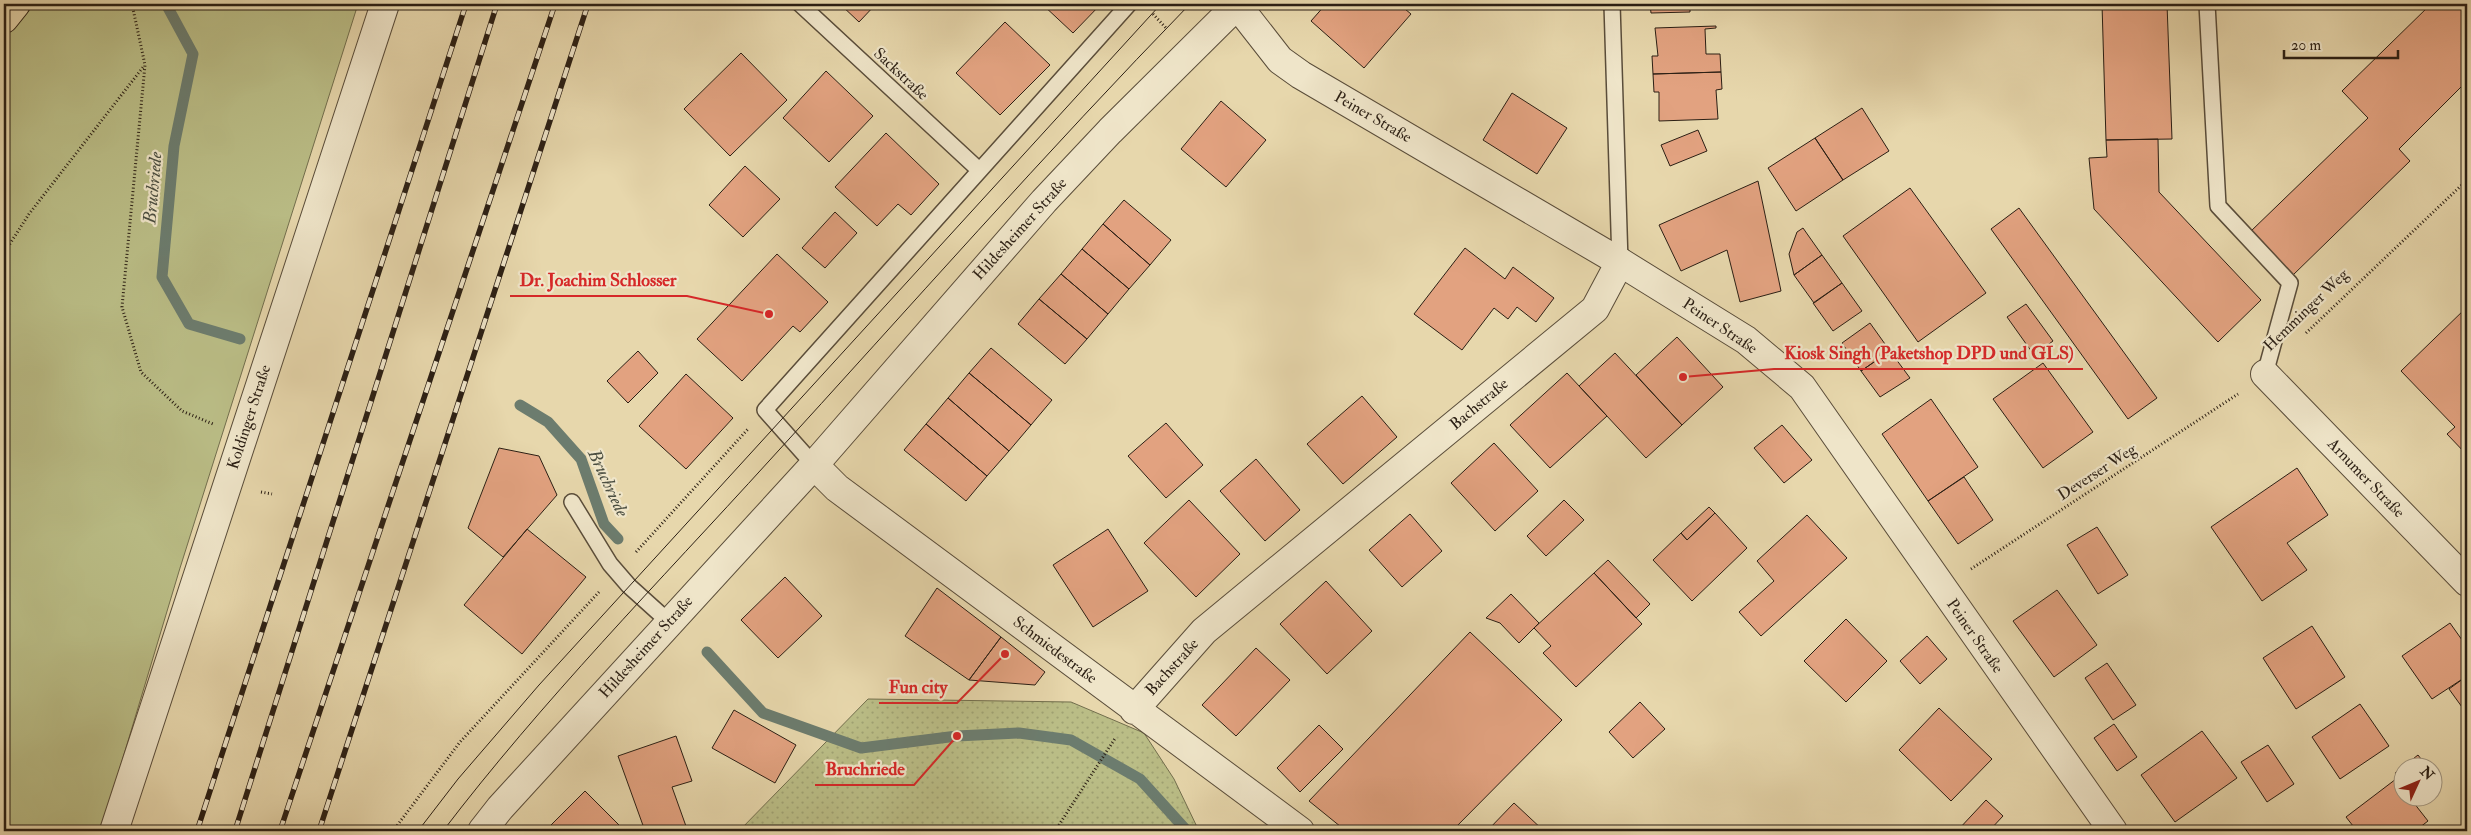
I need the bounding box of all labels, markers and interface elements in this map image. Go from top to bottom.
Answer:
scale bar [2284,28,2397,60]
text: 20 m [2291,36,2321,55]
street label: Sackstraße [869,44,933,105]
street label: Peiner Straße [1331,87,1416,147]
water label: Bruchriede [138,150,168,226]
street label: Hildesheimer Straße [969,173,1071,284]
callout: Dr. Joachim Schlosser [510,263,687,296]
street label: Hemminger Weg [2259,264,2353,355]
text: Dr. Joachim Schlosser [519,269,677,292]
street label: Peiner Straße [1679,294,1762,359]
callout: Kiosk Singh (Paketshop DPD und GLS) [1774,336,2083,369]
text: Kiosk Singh (Paketshop DPD und GLS) [1784,342,2074,365]
street label: Koldinger Straße [223,362,275,472]
street label: Bachstraße [1446,374,1513,434]
street label: Arnumer Straße [2322,433,2409,522]
street label: Deverser Weg [2054,438,2141,505]
water label: Bruchriede [582,445,634,521]
street label: Hildesheimer Straße [595,591,697,702]
street label: Peiner Straße [1942,595,2008,677]
street label: Schmiedestraße [1009,612,1101,688]
street label: Bachstraße [1141,634,1203,700]
callout: Fun city [879,670,957,703]
text: Fun city [889,676,949,699]
callout: Bruchriede [815,752,914,785]
text: Bruchriede [825,758,905,781]
north arrow [2394,758,2444,808]
text: N [2416,762,2438,784]

